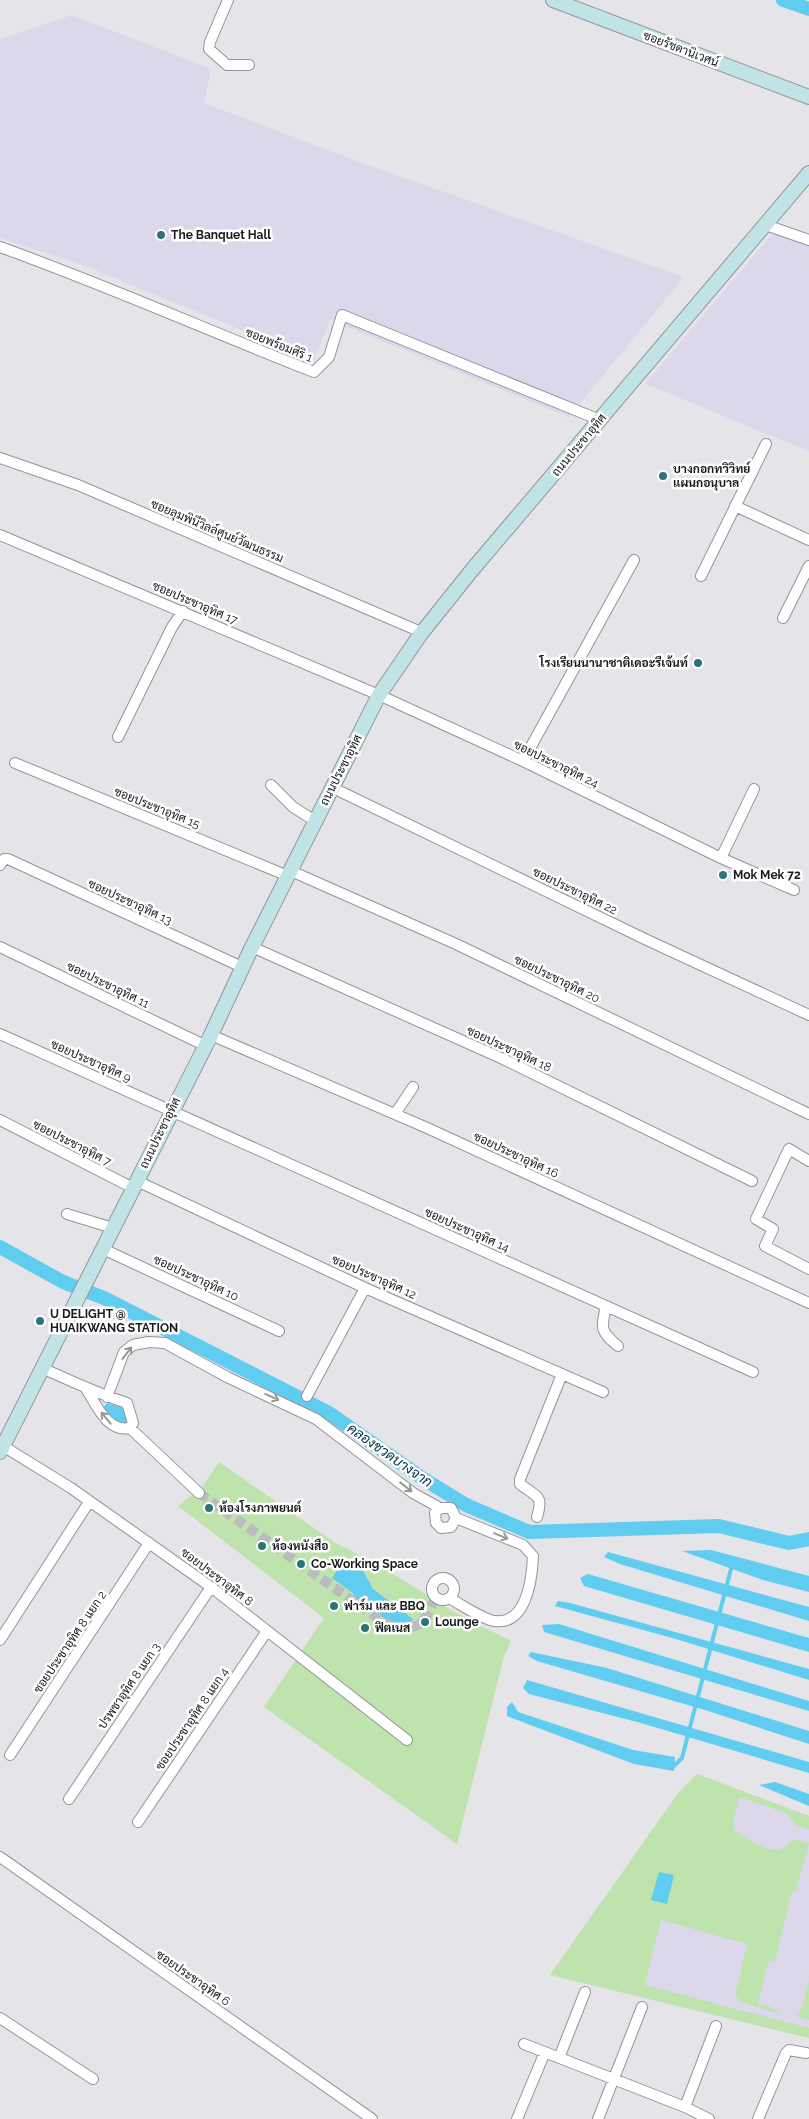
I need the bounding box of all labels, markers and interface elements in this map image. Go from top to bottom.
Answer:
street label: ซอยรัชดานิเวศน์ [641,27,721,70]
place label: The Banquet Hall [171,228,271,242]
marker: The Banquet Hall [155,229,167,241]
street label: ซอยพร้อมศิริ 1 [243,325,315,365]
street label: ถนนประชาอุทิศ [549,411,611,481]
place label: บางกอกทวิวิทย์ แผนกอนุบาล [673,461,751,491]
marker: บางกอกทวิวิทย์ แผนกอนุบาล [657,470,669,482]
street label: ซอยลุมพินีวิลล์ศูนย์วัฒนธรรม [148,496,286,567]
street label: ซอยประชาอุทิศ 17 [150,579,240,629]
place label: โรงเรียนนานาชาติเดอะรีเจ้นท์ [539,655,689,670]
marker: โรงเรียนนานาชาติเดอะรีเจ้นท์ [692,657,704,669]
street label: ถนนประชาอุทิศ [317,732,367,809]
street label: ซอยประชาอุทิศ 24 [510,737,601,793]
street label: ซอยประชาอุทิศ 15 [111,784,202,834]
street label: ซอยประชาอุทิศ 22 [530,865,619,919]
place label: Mok Mek 72 [733,868,801,882]
marker: Mok Mek 72 [717,869,729,881]
street label: ซอยประชาอุทิศ 13 [85,876,174,929]
street label: ซอยประชาอุทิศ 20 [511,952,602,1008]
street label: ซอยประชาอุทิศ 11 [64,959,151,1013]
street label: ซอยประชาอุทิศ 18 [464,1023,554,1077]
street label: ซอยประชาอุทิศ 9 [48,1037,133,1087]
street label: ถนนประชาอุทิศ [137,1095,185,1172]
street label: ซอยประชาอุทิศ 7 [30,1117,114,1171]
street label: ซอยประชาอุทิศ 16 [470,1129,561,1183]
street label: ซอยประชาอุทิศ 14 [422,1205,512,1257]
street label: ซอยประชาอุทิศ 10 [150,1252,241,1306]
street label: ซอยประชาอุทิศ 12 [329,1252,418,1304]
place label: U DELIGHT @ HUAIKWANG STATION [50,1307,178,1335]
marker: U DELIGHT @ HUAIKWANG STATION [34,1315,46,1327]
one-way arrow [121,1347,132,1360]
one-way arrow [264,1393,279,1402]
one-way arrow [100,1412,111,1425]
water label: คลองชวดบางจาก [344,1420,436,1490]
one-way arrow [399,1482,412,1493]
place label: ห้องโรงภาพยนต์ [219,1500,302,1515]
marker: ห้องโรงภาพยนต์ [203,1502,215,1514]
one-way arrow [493,1532,508,1541]
place label: ห้องหนังสือ [272,1538,328,1553]
marker: ห้องหนังสือ [256,1540,268,1552]
street label: ซอยประชาอุทิศ 8 [177,1545,256,1610]
place label: Co-Working Space [311,1557,418,1571]
marker: Co-Working Space [295,1558,307,1570]
street label: ซอยประชาอุทิศ 8 แยก 2 [31,1588,111,1697]
place label: ฟาร์ม และ BBQ [344,1598,425,1613]
marker: ฟาร์ม และ BBQ [328,1600,340,1612]
place label: Lounge [435,1615,479,1629]
marker: Lounge [419,1616,431,1628]
place label: ฟิตเนส [375,1621,410,1635]
marker: ฟิตเนส [359,1622,371,1634]
street label: ปรพชาอุทิศ 8 แยก 3 [95,1640,165,1733]
street label: ซอยประชาอุทิศ 8 แยก 4 [153,1665,233,1774]
street label: ซอยประชาอุทิศ 6 [152,1947,233,2010]

